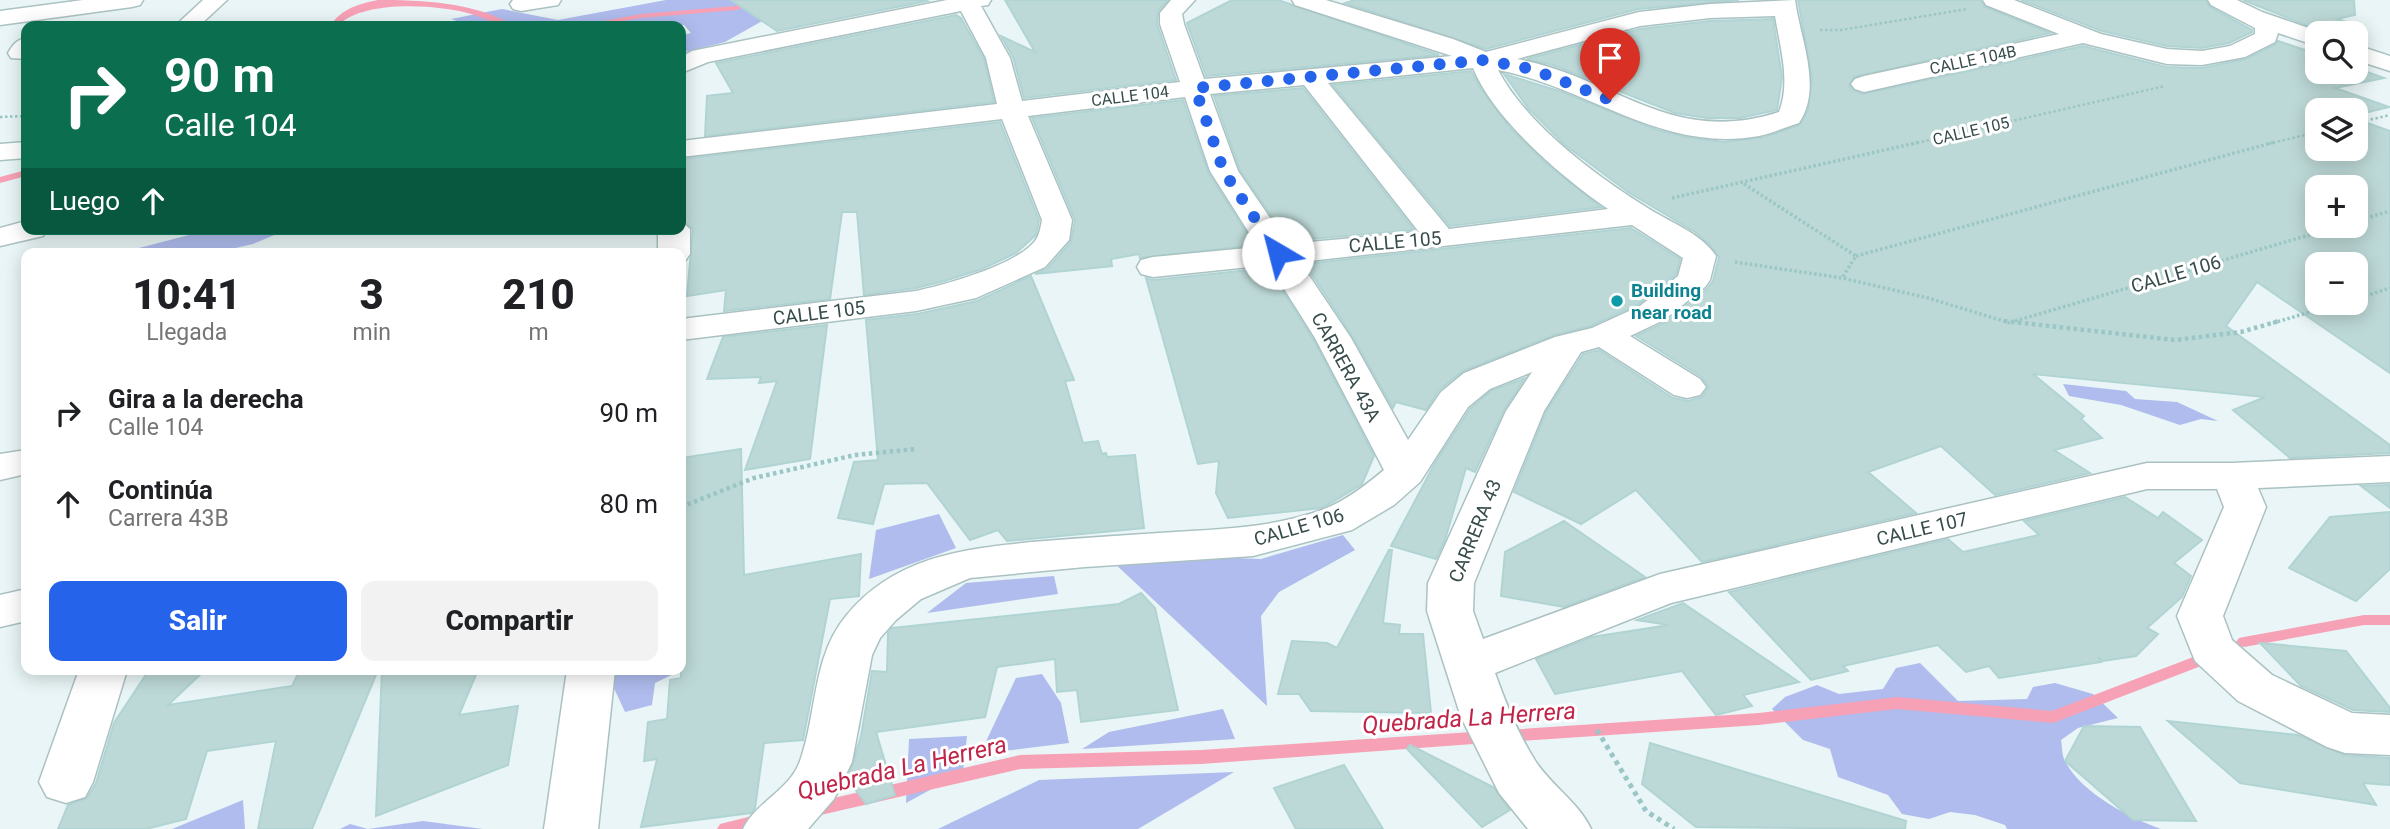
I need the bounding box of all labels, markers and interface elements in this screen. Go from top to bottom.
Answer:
map controls [2305,21,2368,315]
button: search [2305,21,2368,84]
pin [1580,28,1640,100]
icon: arrive [1591,39,1629,77]
street label: CALLE 104B [1928,42,2018,78]
text: 90 m [164,47,275,104]
icon: right [49,49,140,140]
street label: CALLE 104 [1090,82,1170,110]
button: layers [2305,98,2368,161]
text: Calle 104 [164,106,297,144]
street label: CALLE 105 [1931,113,2011,149]
button: + [2305,175,2368,238]
icon: ahead [134,182,172,220]
text: Luego [49,186,120,216]
position arrow [1241,216,1315,290]
street label: CALLE 105 [1348,227,1442,257]
street label: CALLE 106 [2128,250,2224,298]
button: − [2305,252,2368,315]
text: 10:41 [132,270,241,319]
text: 3 [360,270,384,319]
text: 210 [502,270,575,319]
place label: Building near road [1631,279,1712,324]
marker: Building near road [1609,293,1625,309]
street label: CALLE 105 [772,296,866,330]
street label: CARRERA 43A [1306,308,1386,426]
text: Llegada [146,319,227,346]
text: min [352,319,391,346]
text: m [528,319,549,346]
text: Gira a la derecha [108,384,304,414]
icon: right [49,394,87,432]
text: 90 m [600,398,658,428]
text: Calle 104 [108,414,203,441]
text: Continúa [108,475,213,505]
street label: CARRERA 43 [1444,476,1506,586]
icon: ahead [49,485,87,523]
text: 80 m [600,489,658,519]
street label: CALLE 106 [1251,503,1347,551]
text: Carrera 43B [108,505,229,532]
street label: CALLE 107 [1874,507,1970,551]
button: Salir [49,581,347,661]
button: Compartir [361,581,658,661]
water label: Quebrada La Herrera [1361,697,1577,739]
water label: Quebrada La Herrera [795,730,1009,806]

